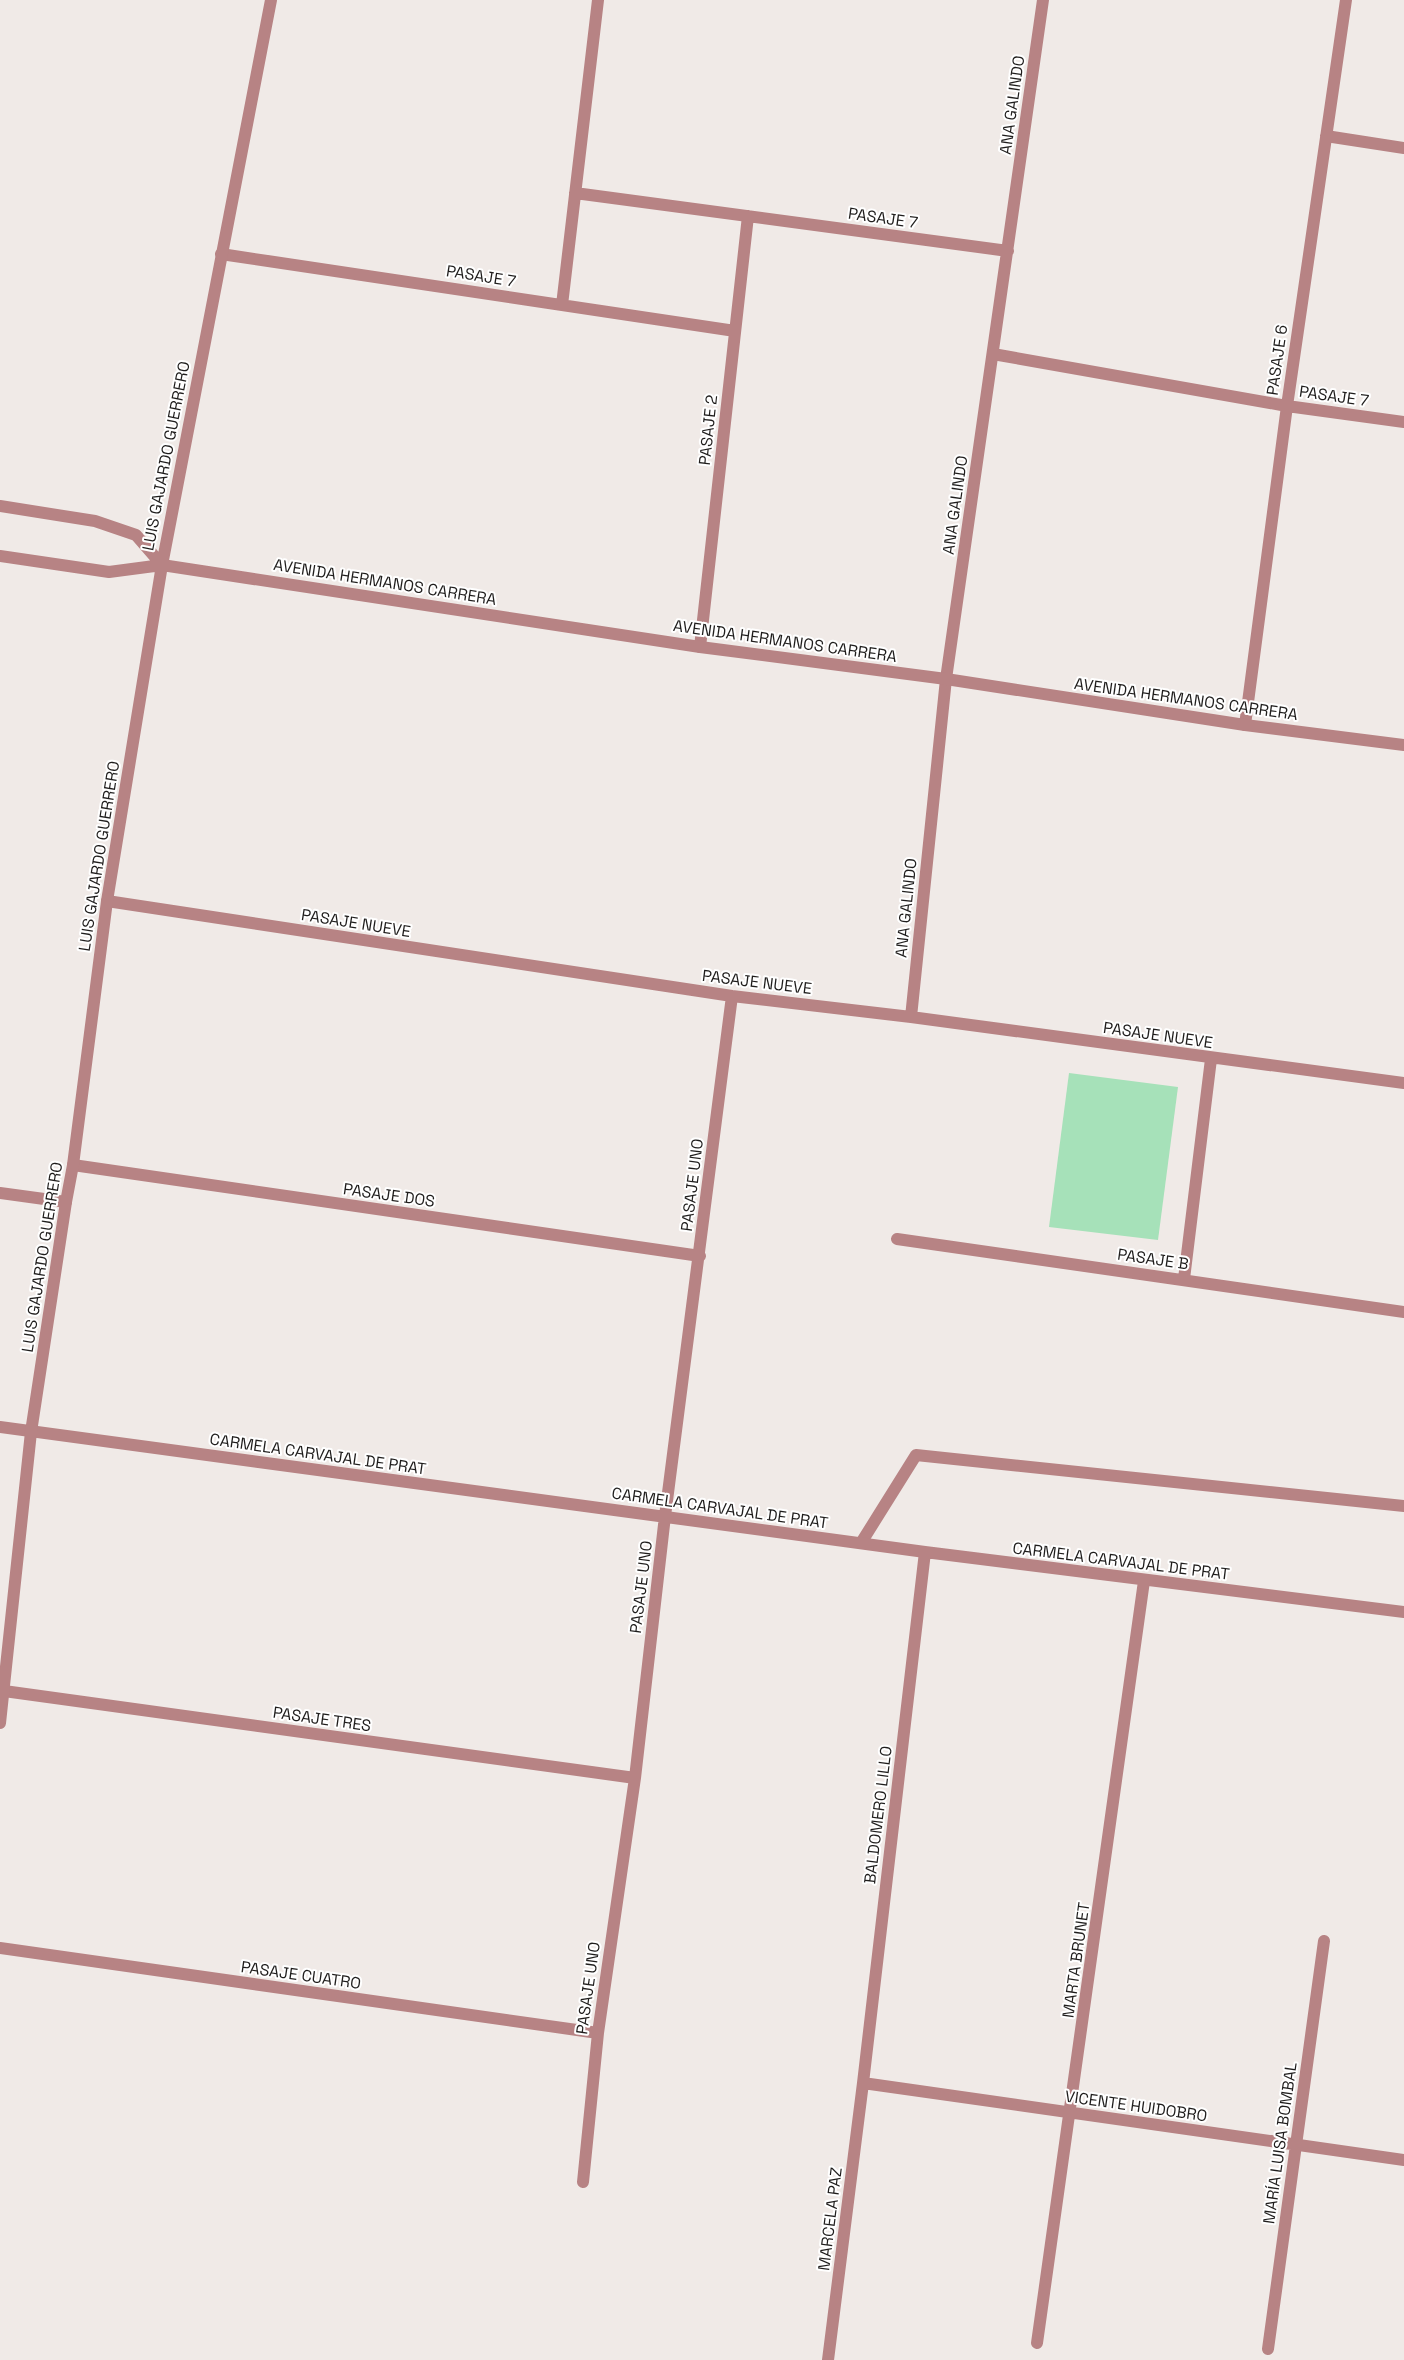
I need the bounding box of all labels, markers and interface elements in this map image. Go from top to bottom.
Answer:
street label: ANA GALINDO [995,54,1029,156]
street label: PASAJE 7 [847,203,919,233]
street label: PASAJE 7 [445,260,517,292]
street label: PASAJE 6 [1262,323,1292,397]
street label: LUIS GAJARDO GUERRERO [137,360,195,552]
street label: PASAJE 7 [1298,381,1370,411]
street label: PASAJE 2 [694,394,722,466]
street label: ANA GALINDO [938,454,972,556]
street label: AVENIDA HERMANOS CARRERA [272,554,498,610]
street label: AVENIDA HERMANOS CARRERA [672,615,898,667]
street label: AVENIDA HERMANOS CARRERA [1073,673,1299,725]
street label: LUIS GAJARDO GUERRERO [74,759,124,953]
street label: ANA GALINDO [890,857,922,959]
street label: PASAJE NUEVE [300,904,412,942]
street label: PASAJE NUEVE [701,965,813,999]
street label: PASAJE NUEVE [1102,1017,1214,1053]
street label: PASAJE UNO [676,1137,708,1233]
street label: LUIS GAJARDO GUERRERO [17,1160,67,1354]
street label: PASAJE DOS [342,1178,436,1212]
street label: PASAJE B [1116,1244,1190,1274]
street label: CARMELA CARVAJAL DE PRAT [208,1428,428,1480]
street label: CARMELA CARVAJAL DE PRAT [610,1482,830,1534]
street label: CARMELA CARVAJAL DE PRAT [1011,1537,1231,1585]
street label: PASAJE UNO [625,1539,657,1635]
street label: PASAJE TRES [271,1702,373,1736]
street label: BALDOMERO LILLO [859,1745,897,1885]
street label: MARTA BRUNET [1058,1901,1094,2019]
street label: PASAJE UNO [571,1940,605,2036]
street label: PASAJE CUATRO [240,1956,362,1994]
street label: MARÍA LUISA BOMBAL [1258,2061,1302,2225]
street label: VICENTE HUIDOBRO [1063,2086,1209,2126]
street label: MARCELA PAZ [813,2166,847,2272]

